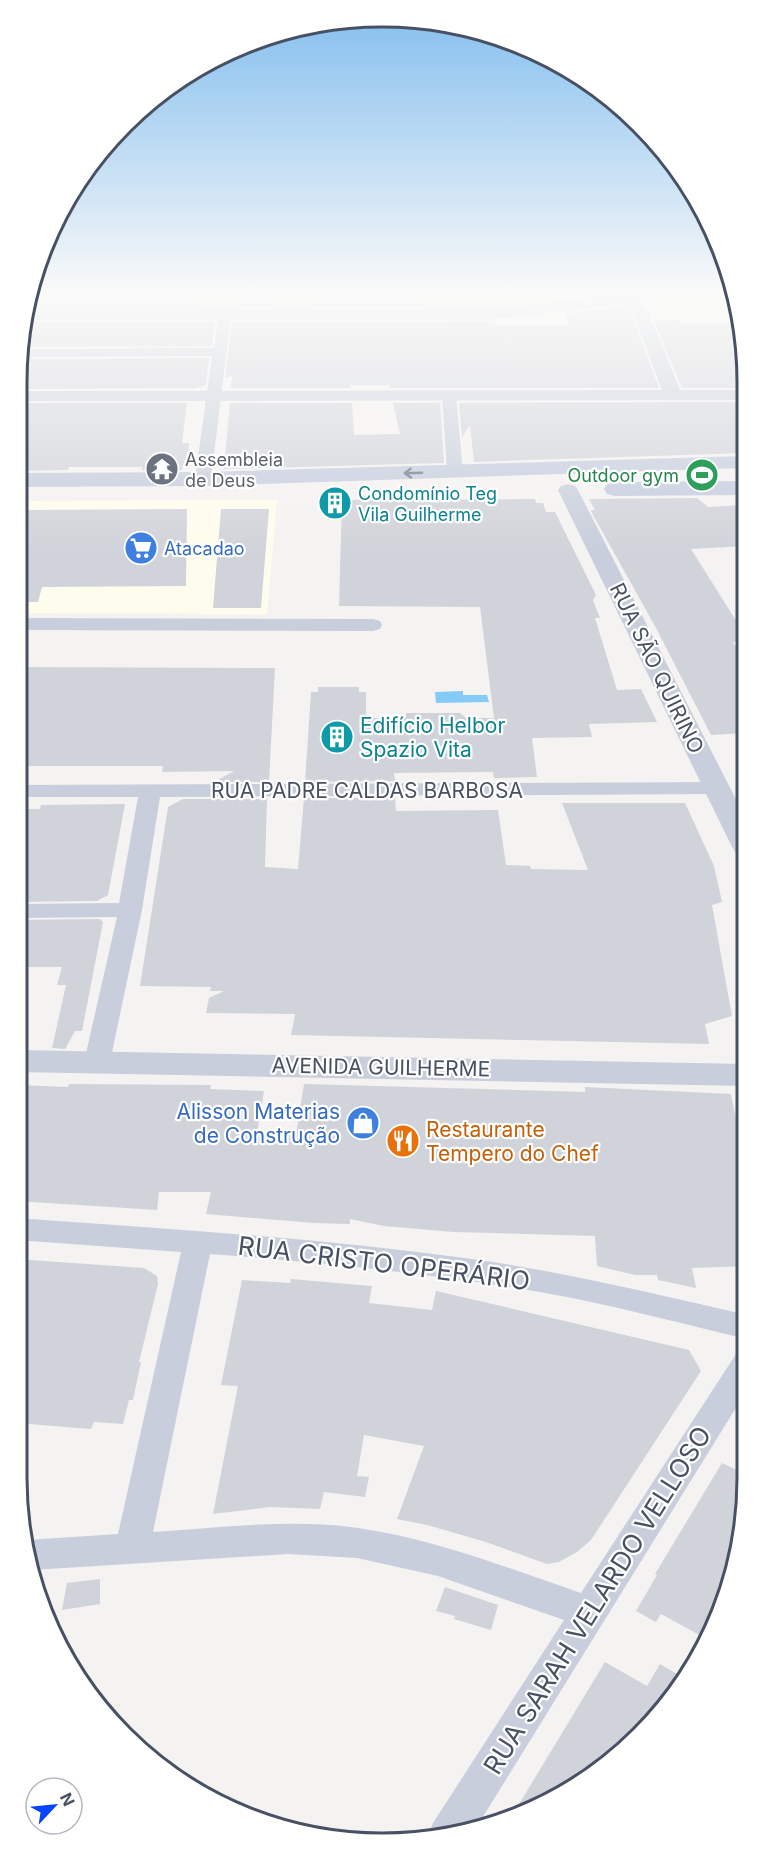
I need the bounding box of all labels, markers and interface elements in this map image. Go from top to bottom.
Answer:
place label: Assembleia de Deus [185,449,283,491]
temple icon: Assembleia de Deus [144,451,180,487]
sports icon: Outdoor gym [684,457,720,493]
place label: Outdoor gym [568,465,679,486]
one-way arrow [404,467,424,478]
place label: Condomínio Teg Vila Guilherme [358,483,497,525]
building icon: Condomínio Teg Vila Guilherme [317,485,353,521]
supermarket icon: Atacadao [123,530,159,566]
place label: Atacadao [164,538,245,559]
street label: RUA SÃO QUIRINO [605,578,710,757]
place label: Edifício Helbor Spazio Vita [360,713,505,762]
building icon: Edifício Helbor Spazio Vita [319,719,355,755]
street label: RUA PADRE CALDAS BARBOSA [211,778,523,803]
street label: AVENIDA GUILHERME [271,1053,491,1081]
place label: Alisson Materias de Construção [176,1099,340,1148]
shop icon: Alisson Materias de Construção [345,1105,381,1141]
place label: Restaurante Tempero do Chef [426,1117,599,1166]
restaurant icon: Restaurante Tempero do Chef [385,1123,421,1159]
street label: RUA CRISTO OPERÁRIO [236,1230,532,1296]
street label: RUA SARAH VELARDO VELLOSO [477,1420,717,1780]
north arrow [24,1776,84,1836]
text: N [56,1790,79,1809]

